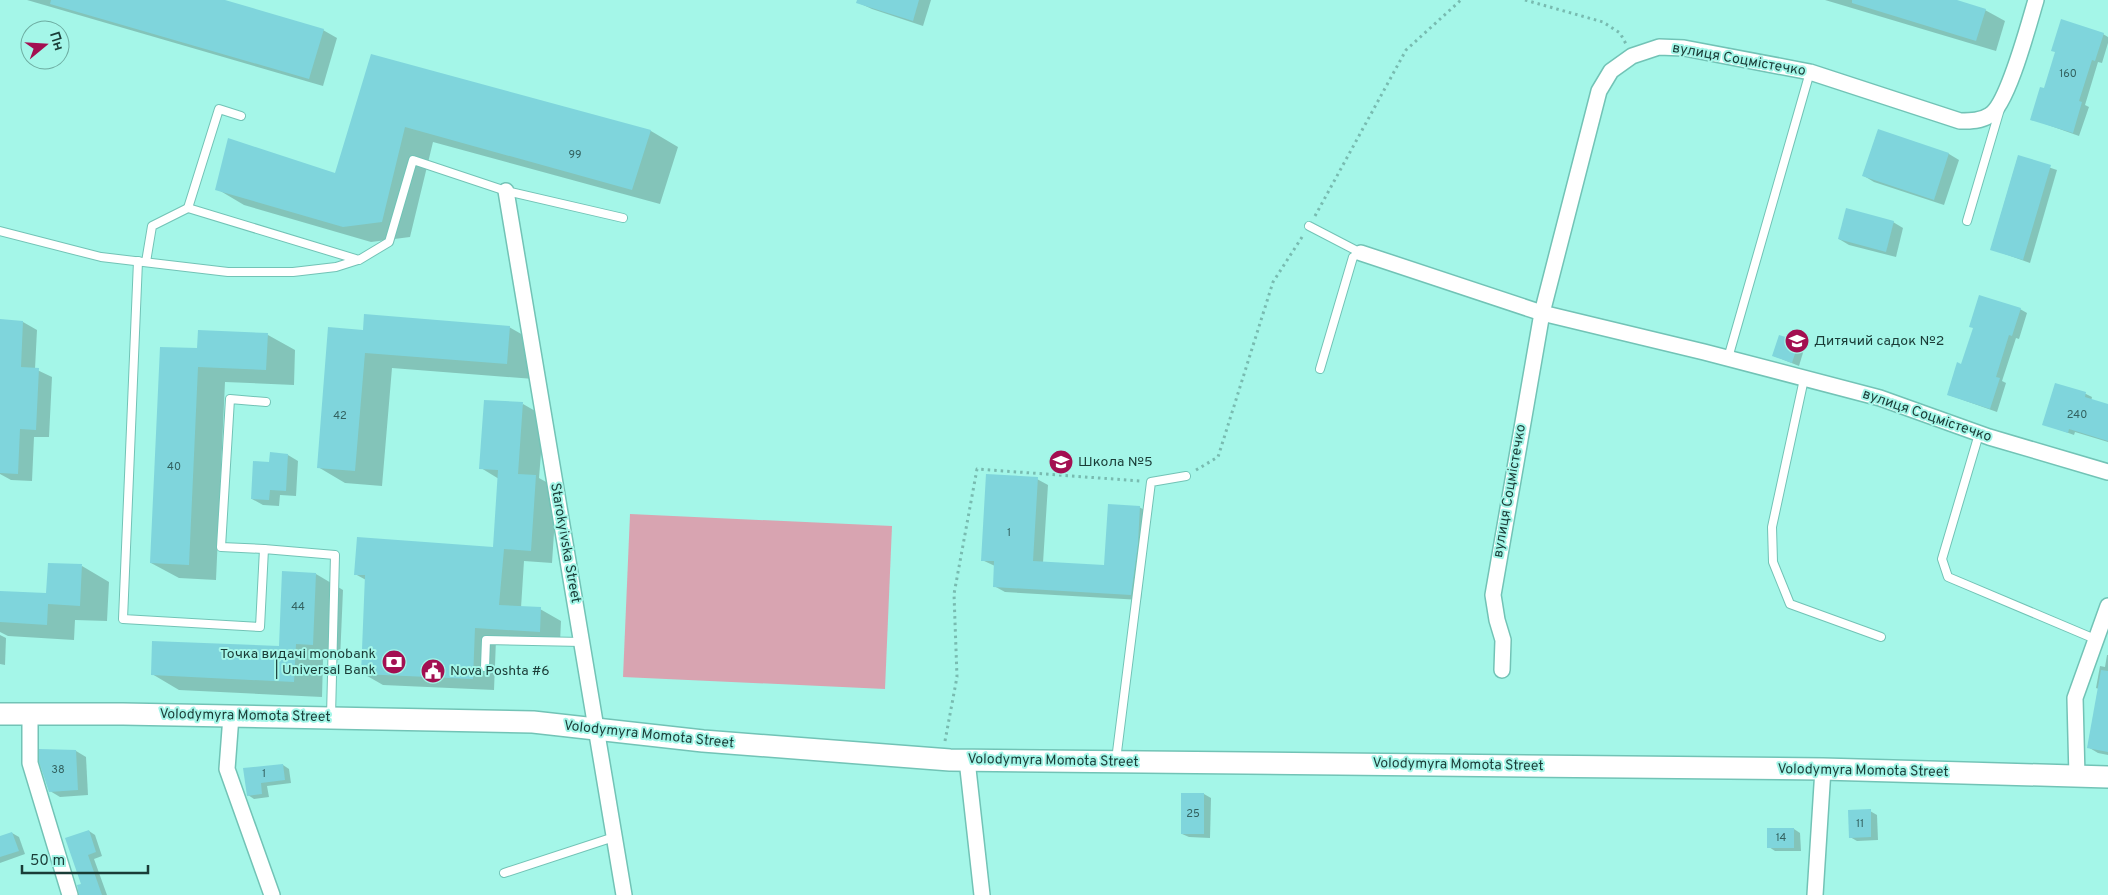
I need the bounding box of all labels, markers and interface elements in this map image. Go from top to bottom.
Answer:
north arrow [20,20,70,70]
text: Пн [45,30,67,53]
street label: вулиця Соцмістечко [1671,40,1807,80]
house number: 160 [2059,67,2077,81]
house number: 99 [568,148,582,162]
school or university icon: Дитячий садок №2 [1784,328,1810,354]
place label: Дитячий садок №2 [1814,333,1944,350]
street label: вулиця Соцмістечко [1860,386,1994,446]
house number: 240 [2067,408,2087,422]
house number: 42 [333,409,347,423]
street label: вулиця Соцмістечко [1490,423,1530,559]
school or university icon: Школа №5 [1048,449,1074,475]
place label: Школа №5 [1078,454,1153,471]
house number: 40 [167,460,181,474]
street label: Starokyivska Street [546,482,584,604]
house number: 1 [1007,526,1011,540]
house number: 44 [291,600,305,614]
place label: Точка видачі monobank | Universal Bank [220,646,376,679]
bank icon: Точка видачі monobank | Universal Bank [381,649,407,675]
public building icon: Nova Poshta #6 [420,658,446,684]
place label: Nova Poshta #6 [450,663,550,680]
street label: Volodymyra Momota Street [159,706,331,726]
street label: Volodymyra Momota Street [563,718,735,752]
street label: Volodymyra Momota Street [967,751,1139,771]
street label: Volodymyra Momota Street [1372,755,1544,775]
street label: Volodymyra Momota Street [1777,761,1949,781]
house number: 38 [51,763,65,777]
house number: 1 [262,767,266,781]
house number: 25 [1186,807,1200,821]
house number: 11 [1856,817,1864,831]
house number: 14 [1776,831,1787,845]
scale bar [22,842,149,874]
text: 50 m [30,852,65,871]

